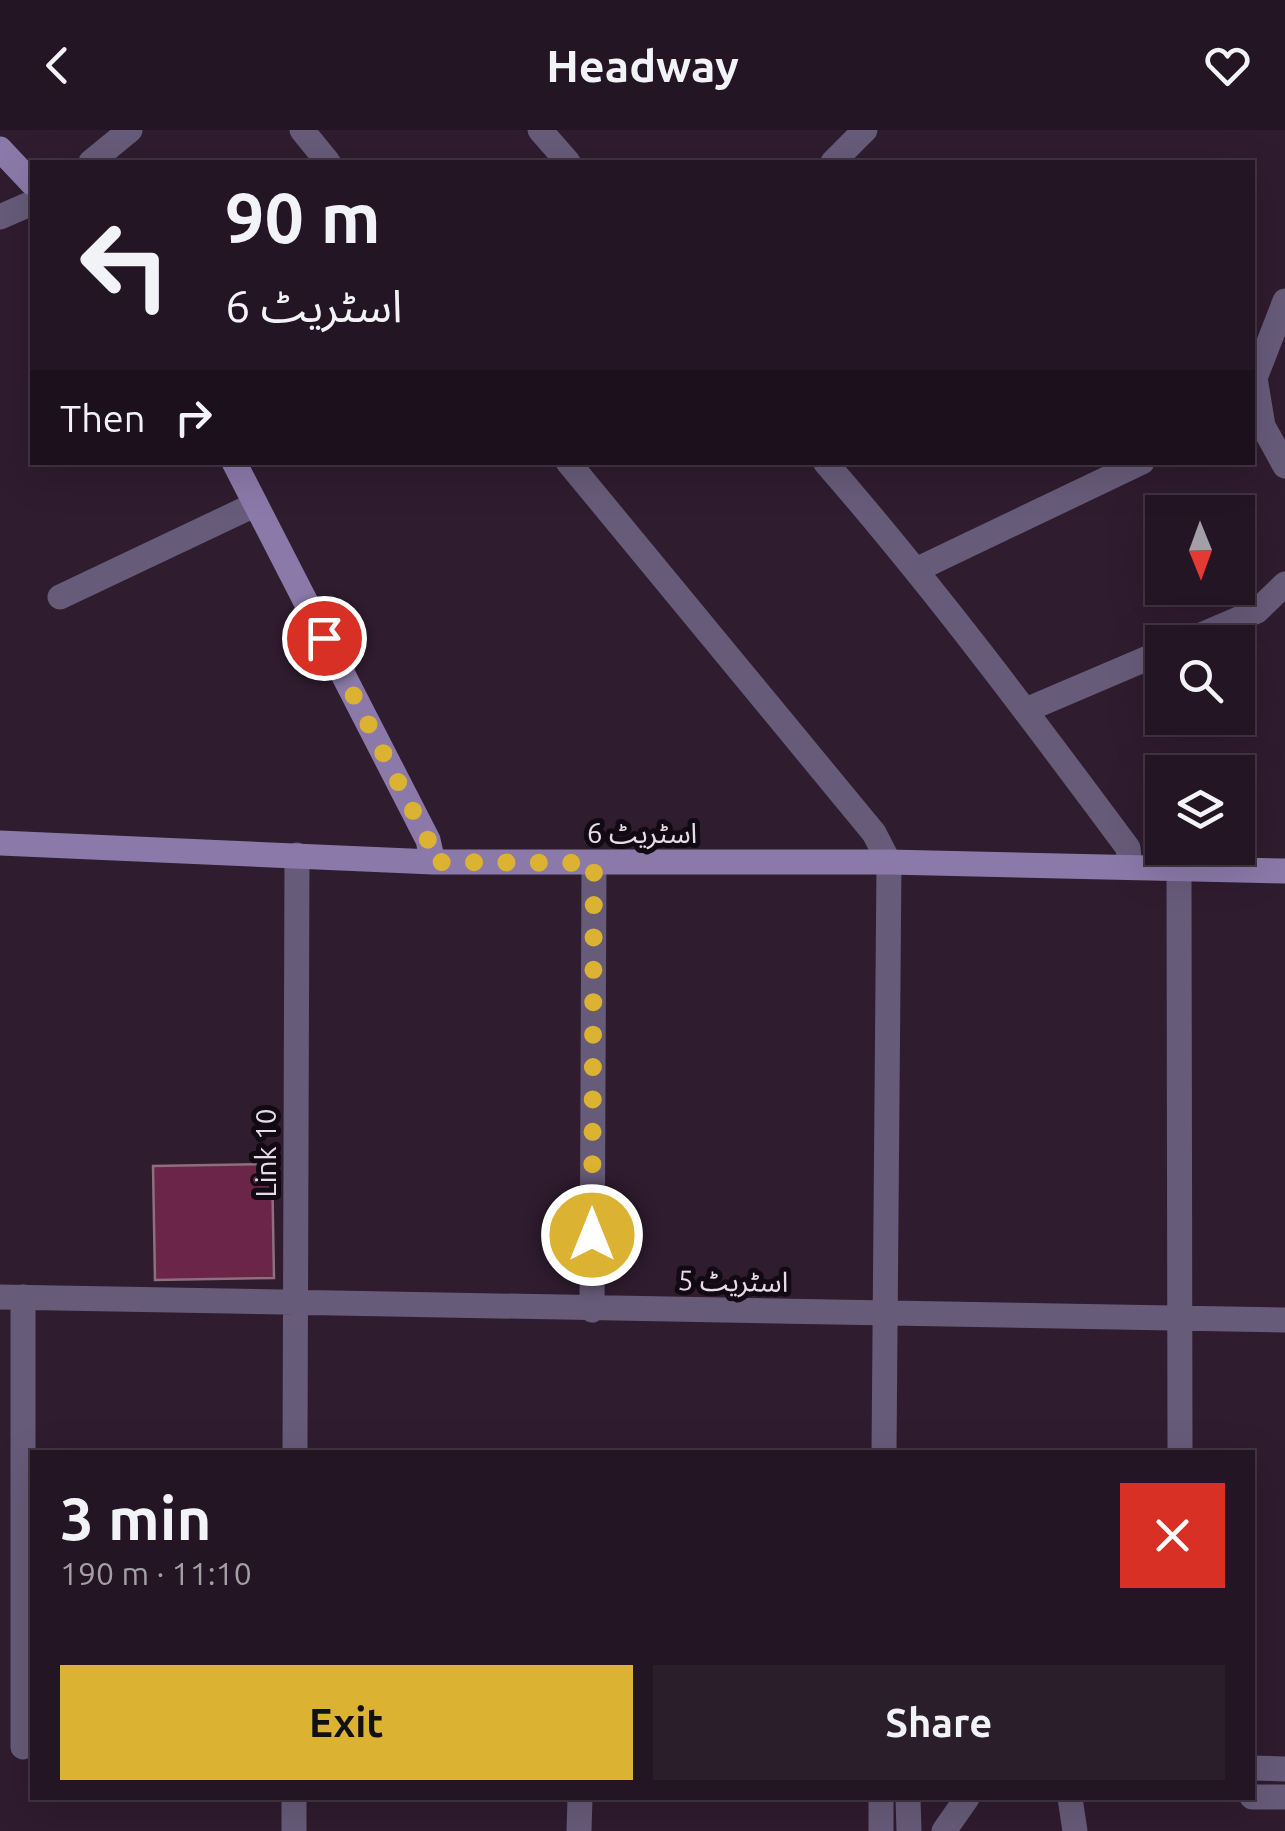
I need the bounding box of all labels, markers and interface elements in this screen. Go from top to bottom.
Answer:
icon: back [30,38,85,93]
icon: heart [1200,38,1255,93]
text: Headway [546,40,739,91]
text: 90 m [225,178,381,256]
icon: left [60,200,190,330]
text: اسٹریٹ 6 [225,280,403,331]
icon: right [166,390,221,445]
text: Then [60,397,146,439]
north arrow [1145,495,1255,605]
map controls [1145,495,1255,865]
pin [282,596,367,681]
icon: arrive [297,611,352,666]
button: search [1145,625,1255,735]
button: layers [1145,755,1255,865]
street label: اسٹریٹ 6 [587,817,697,850]
street label: Link 10 [250,1108,281,1198]
position arrow [540,1183,644,1287]
street label: اسٹریٹ 5 [677,1264,789,1299]
button: close [1120,1483,1225,1588]
text: 3 min [60,1484,212,1551]
text: 190 m · 11:10 [60,1555,252,1591]
button: Exit [60,1665,633,1780]
button: Share [653,1665,1225,1780]

